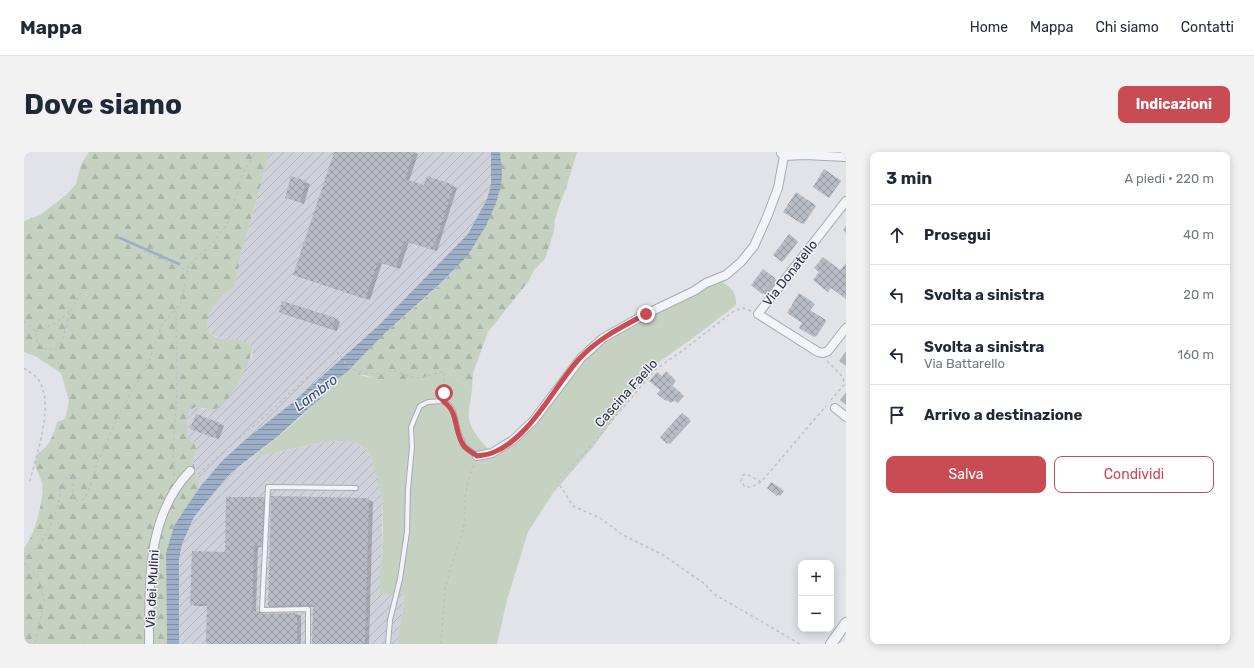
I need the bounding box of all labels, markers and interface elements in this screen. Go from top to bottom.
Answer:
text: Mappa [20,16,82,39]
text: Home [970,19,1008,36]
text: Mappa [1030,19,1073,36]
text: Chi siamo [1095,19,1159,36]
text: Contatti [1181,19,1234,36]
button: Indicazioni [1118,86,1230,123]
text: Dove siamo [24,88,182,121]
text: 3 min [886,168,932,188]
text: A piedi · 220 m [1124,171,1214,186]
icon: ahead [886,224,908,246]
text: Prosegui [924,226,991,244]
text: 40 m [1183,227,1214,242]
street label: Via Donatello [760,237,820,309]
icon: left [886,284,908,306]
text: Svolta a sinistra [924,286,1044,304]
text: 20 m [1183,287,1214,302]
route end [637,305,655,323]
text: Svolta a sinistra [924,338,1044,356]
icon: left [886,344,908,366]
text: 160 m [1178,347,1214,362]
street label: Cascina Faello [591,356,661,430]
text: Via Battarello [924,356,1005,371]
water label: Lambro [291,371,341,415]
route start [435,384,453,402]
icon: arrive [886,404,908,426]
text: Arrivo a destinazione [924,406,1082,424]
button: Salva [886,456,1046,493]
button: Condividi [1054,456,1214,493]
street label: Via dei Mulini [142,549,162,629]
map controls [798,560,834,632]
button: + [798,560,834,596]
button: − [798,596,834,632]

